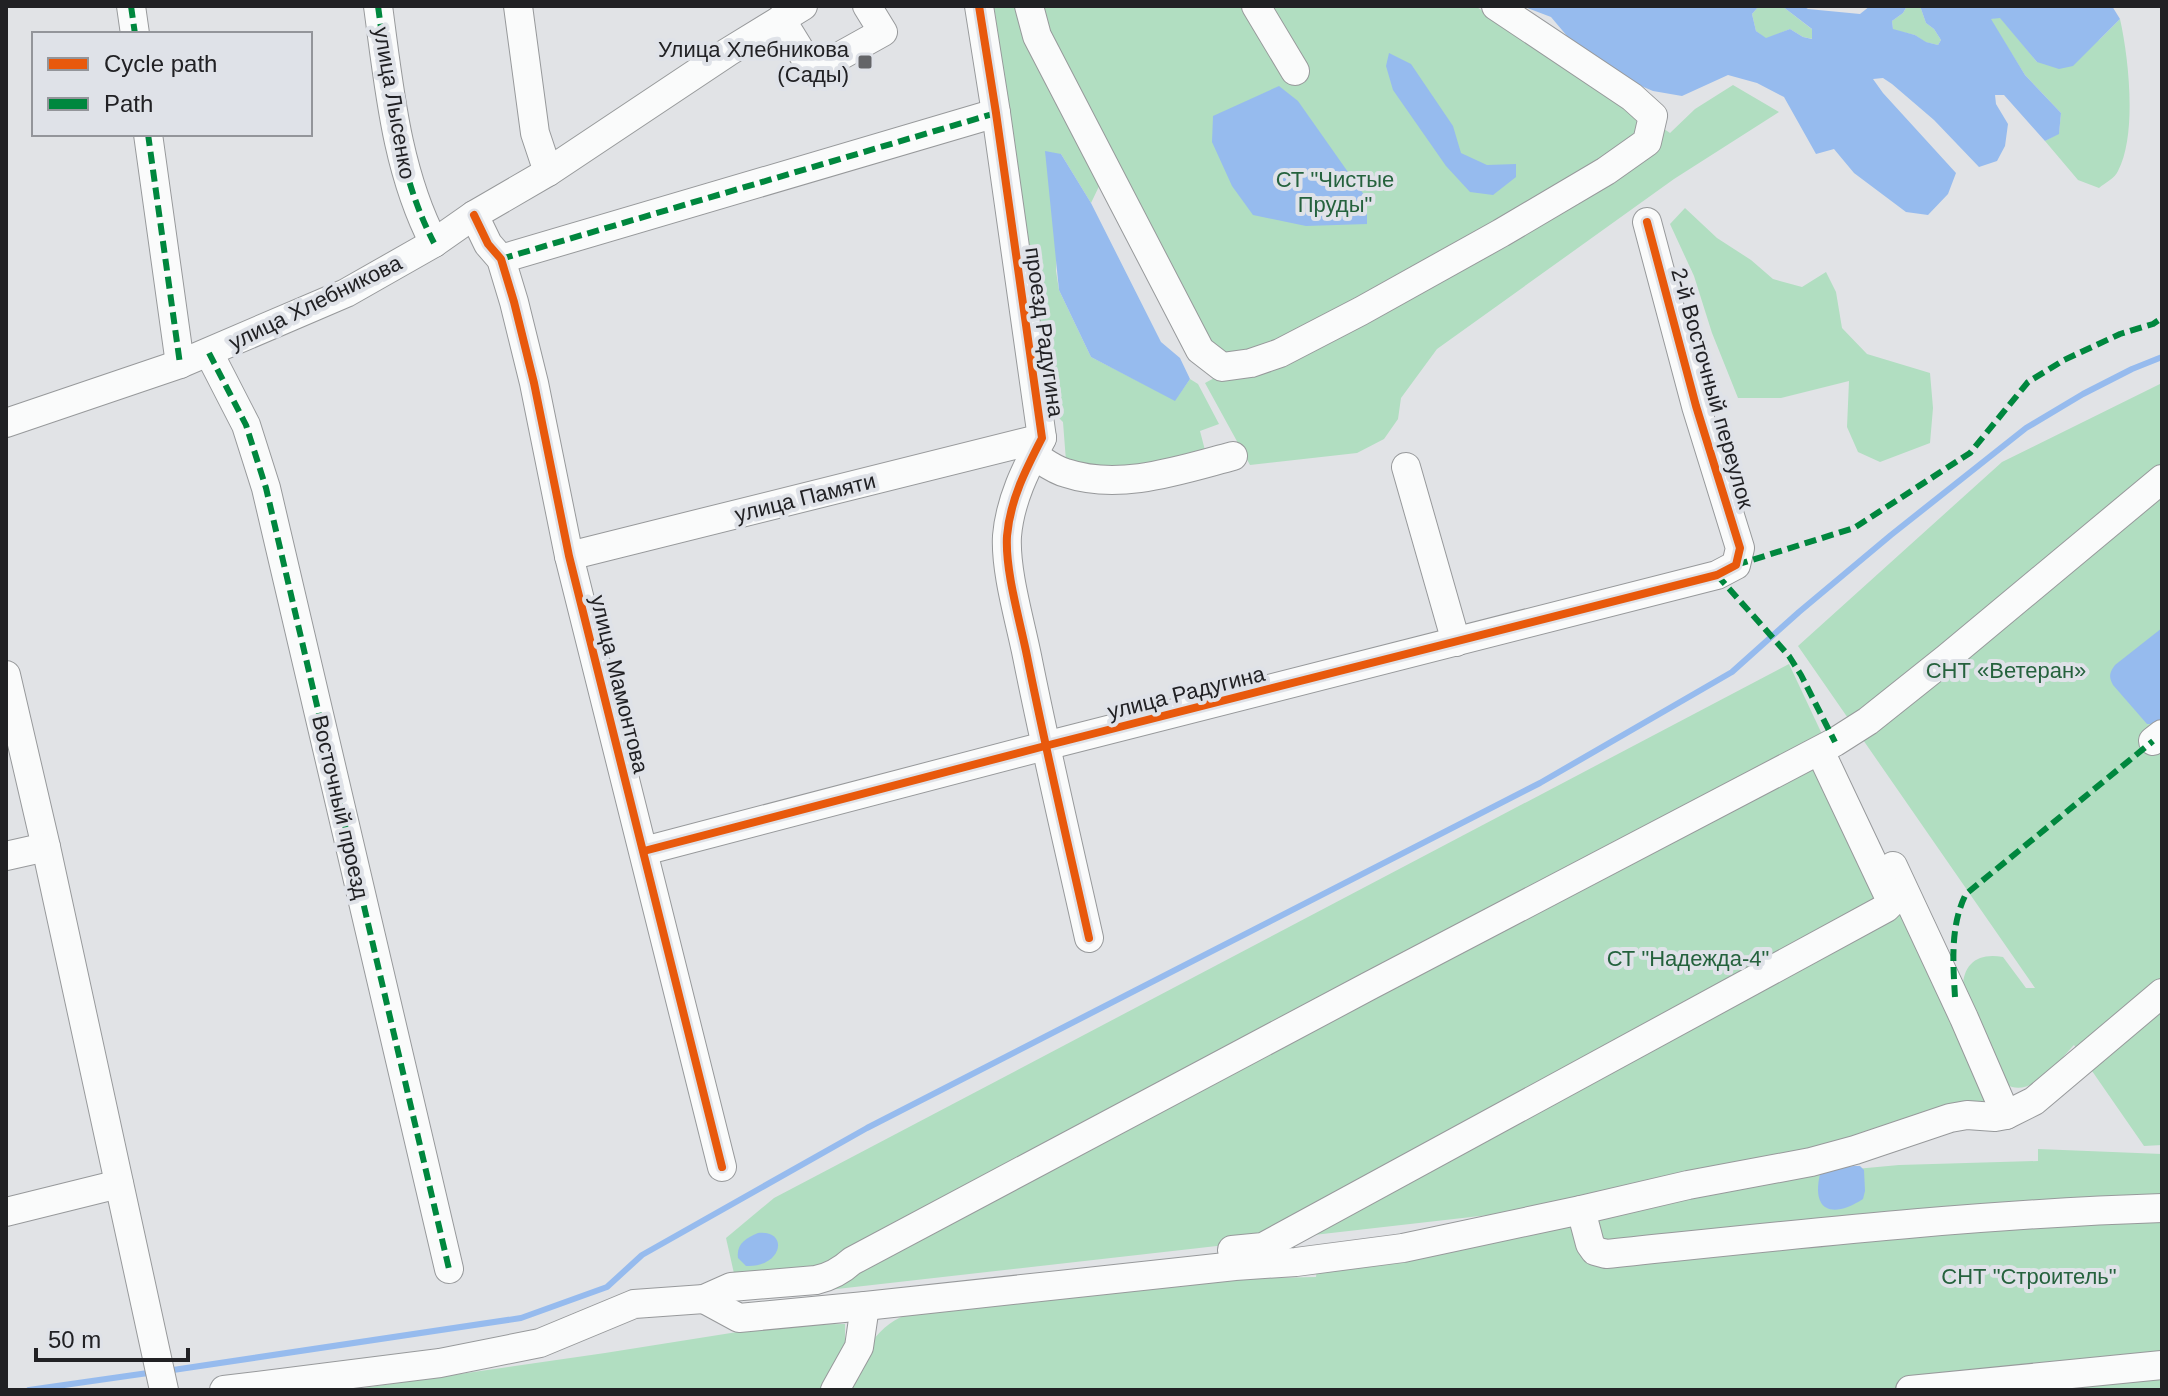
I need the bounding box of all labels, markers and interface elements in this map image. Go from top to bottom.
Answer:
street label: улица Лысенко [369,25,420,181]
legend [32,32,312,136]
place label: Улица Хлебникова (Сады) [658,37,850,87]
text: Cycle path [104,50,217,77]
marker: Улица Хлебникова (Сады) [856,53,874,71]
text: Path [104,90,153,117]
park label: СТ "Чистые Пруды" [1276,167,1394,217]
street label: проезд Радугина [1020,245,1069,419]
street label: улица Хлебникова [225,249,406,355]
street label: 2-й Восточный переулок [1666,265,1759,512]
street label: улица Памяти [732,468,878,527]
street label: улица Мамонтова [585,592,654,776]
park label: СНТ «Ветеран» [1926,658,2086,683]
street label: улица Радугина [1105,661,1268,724]
street label: Восточный проезд [307,713,374,902]
park label: СТ "Надежда-4" [1607,946,1769,971]
park label: СНТ "Строитель" [1941,1264,2117,1289]
scale bar [36,1312,188,1362]
text: 50 m [48,1326,101,1353]

